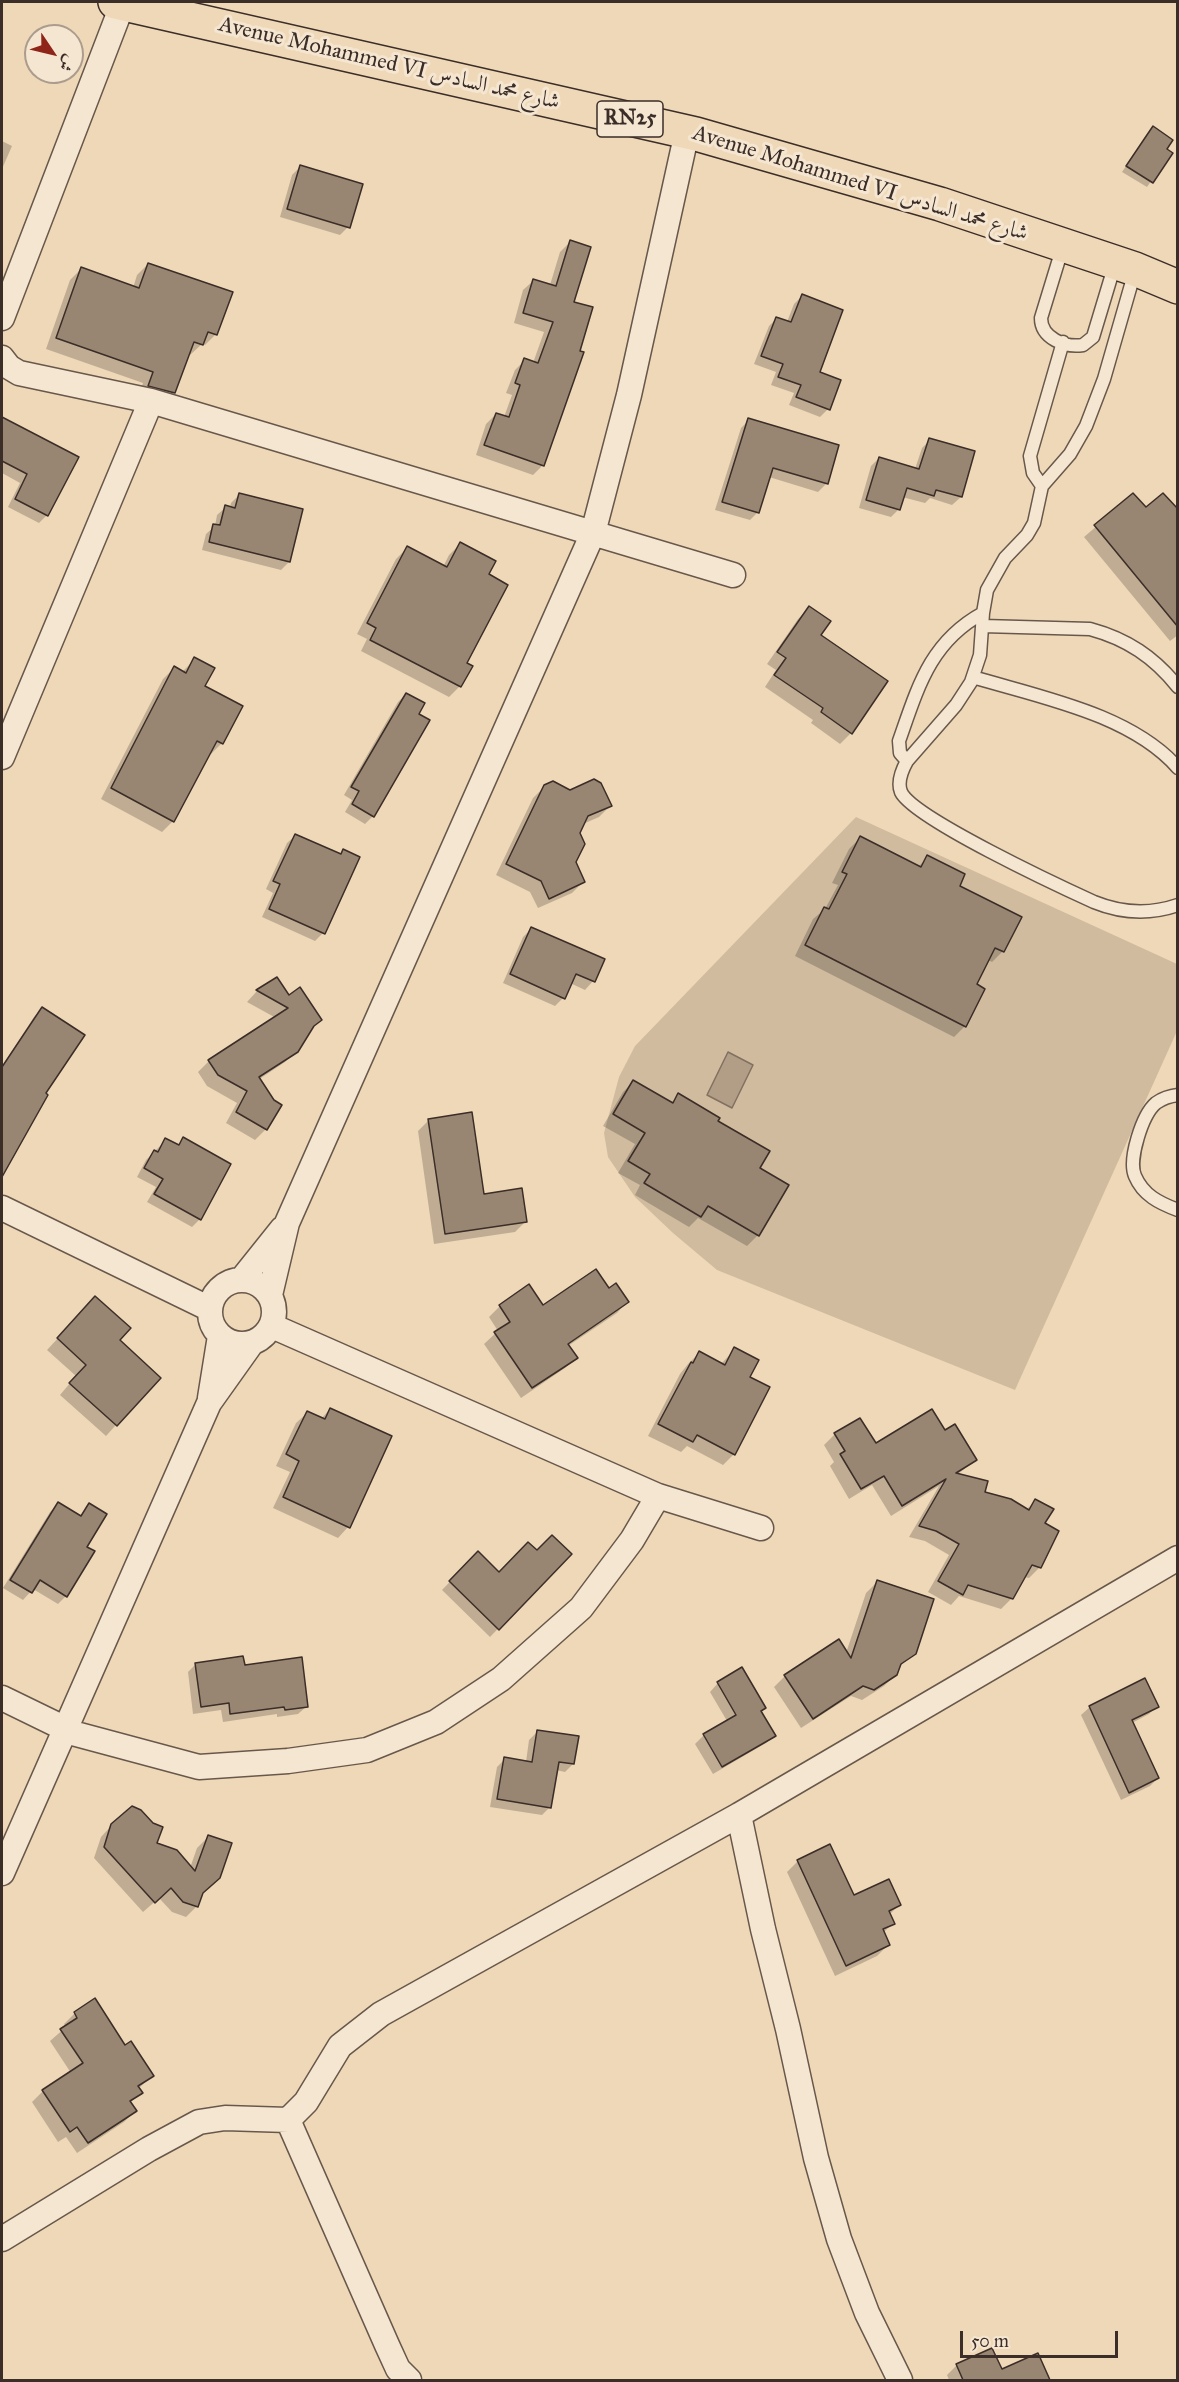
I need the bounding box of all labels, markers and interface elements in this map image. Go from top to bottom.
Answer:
street label: Avenue Mohammed VI شارع محمد السادس [216,12,562,116]
north arrow [24,24,84,84]
text: ش [55,52,80,75]
road number: RN25 [597,101,663,137]
street label: Avenue Mohammed VI شارع محمد السادس [689,120,1031,248]
scale bar [963,2319,1120,2357]
text: 50 m [971,2330,1009,2352]

